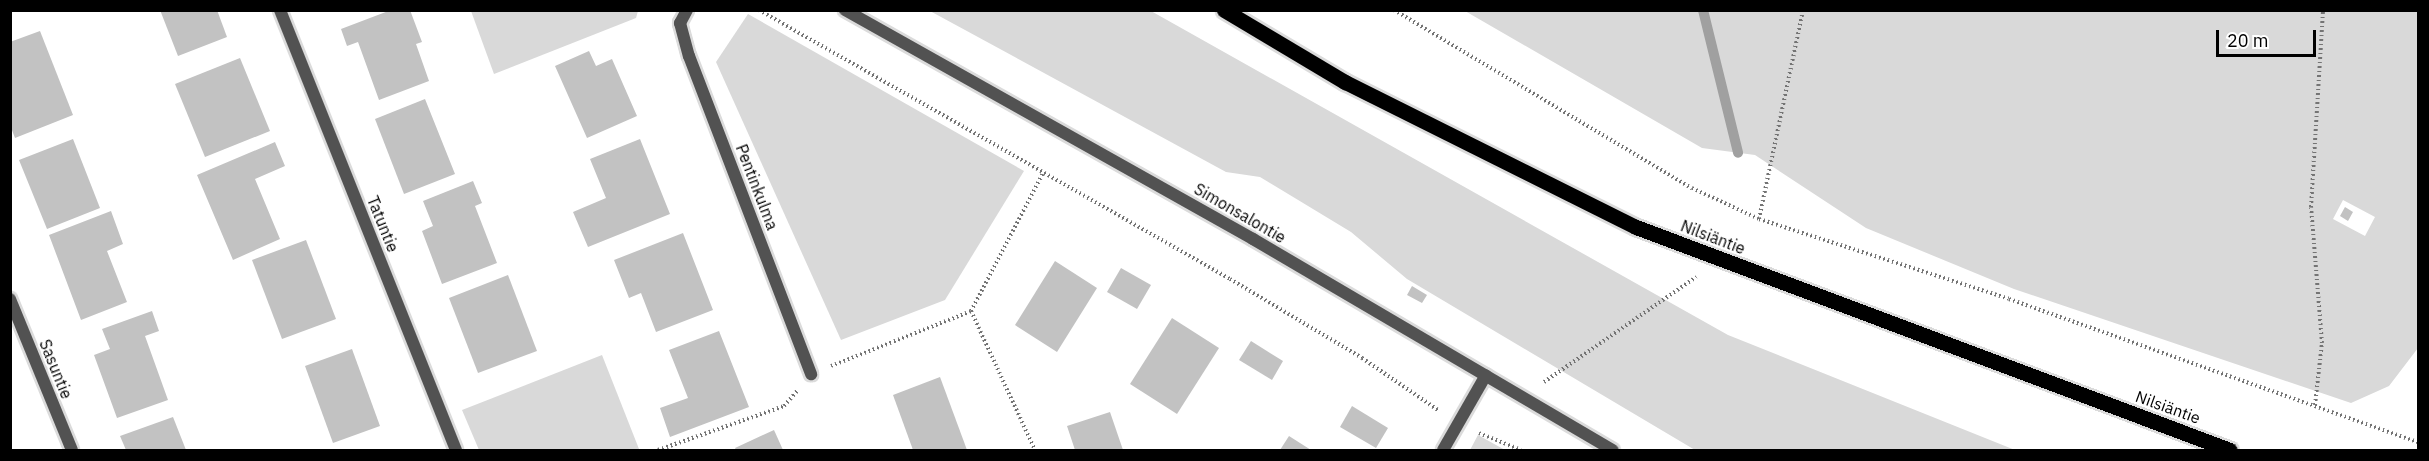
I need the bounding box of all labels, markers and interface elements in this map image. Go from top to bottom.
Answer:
scale bar [2219,18,2320,56]
text: 20 m [2227,29,2269,52]
street label: Pentinkulma [732,141,782,233]
street label: Simonsalontie [1191,179,1289,247]
street label: Tatuntie [363,193,403,255]
street label: Nilsiäntie [1678,216,1748,258]
street label: Sasuntie [35,337,77,401]
street label: Nilsiäntie [2133,386,2203,428]

